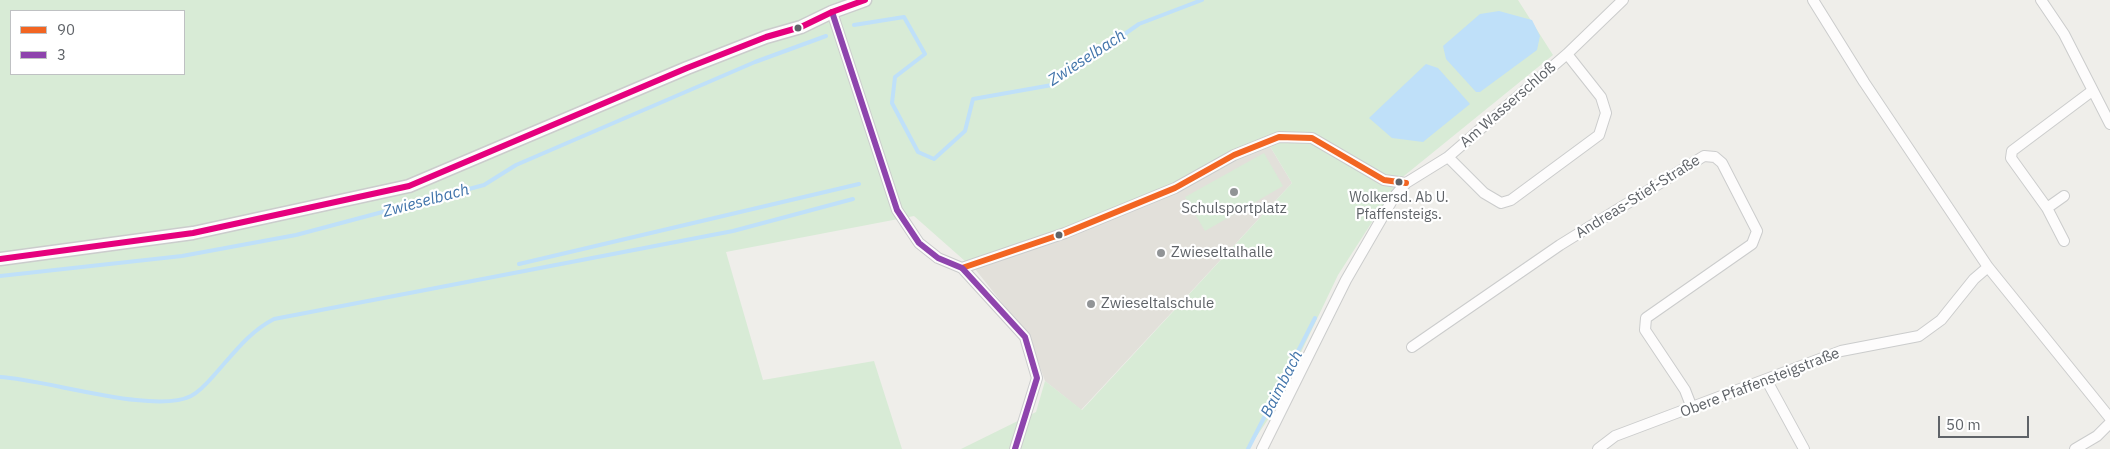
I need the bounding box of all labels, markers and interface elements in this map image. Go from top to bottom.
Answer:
legend [10,10,185,75]
text: 90 [57,20,75,39]
unlabelled marker [793,23,803,33]
water label: Zwieselbach [1045,26,1129,90]
text: 3 [57,45,66,64]
street label: Am Wasserschloß [1456,58,1560,152]
street label: Andreas-Stief-Straße [1573,151,1703,243]
marker: Wolkersd. Ab U. Pfaffensteigs. [1394,177,1404,187]
water label: Zwieselbach [381,180,471,222]
marker: Schulsportplatz [1228,186,1240,198]
place label: Wolkersd. Ab U. Pfaffensteigs. [1349,190,1449,222]
place label: Schulsportplatz [1181,200,1287,218]
unlabelled marker [1054,230,1064,240]
place label: Zwieseltalhalle [1171,244,1273,262]
marker: Zwieseltalhalle [1155,247,1167,259]
place label: Zwieseltalschule [1101,295,1214,313]
marker: Zwieseltalschule [1085,298,1097,310]
street label: Obere Pfaffensteigstraße [1678,344,1842,422]
water label: Baimbach [1257,347,1307,421]
scale bar [1940,406,2031,438]
text: 50 m [1946,415,1981,434]

